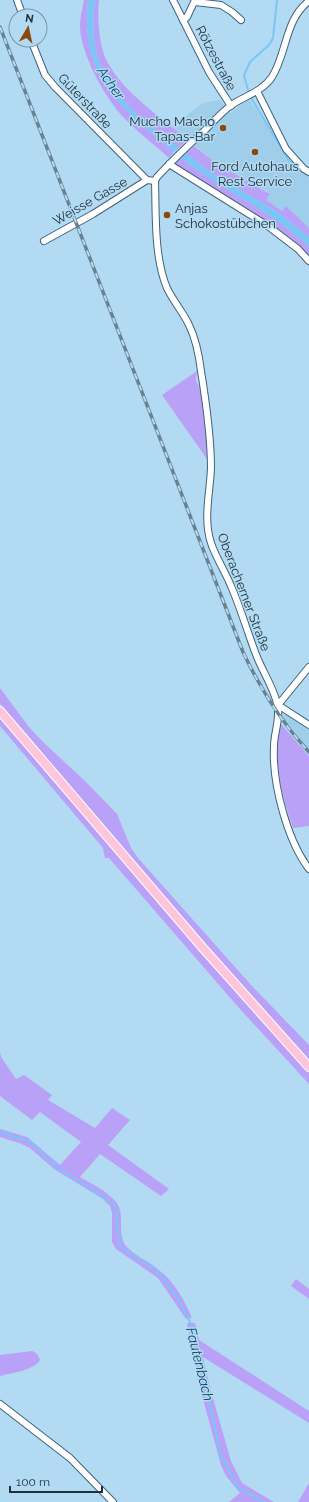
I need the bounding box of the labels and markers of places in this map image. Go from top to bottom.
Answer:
place label: Mucho Macho Tapas-Bar [129,114,215,144]
marker: Mucho Macho Tapas-Bar [218,123,228,133]
marker: Ford Autohaus Rest Service [250,147,260,157]
place label: Ford Autohaus Rest Service [211,159,299,189]
place label: Anjas Schokostübchen [175,201,276,231]
marker: Anjas Schokostübchen [162,210,172,220]

